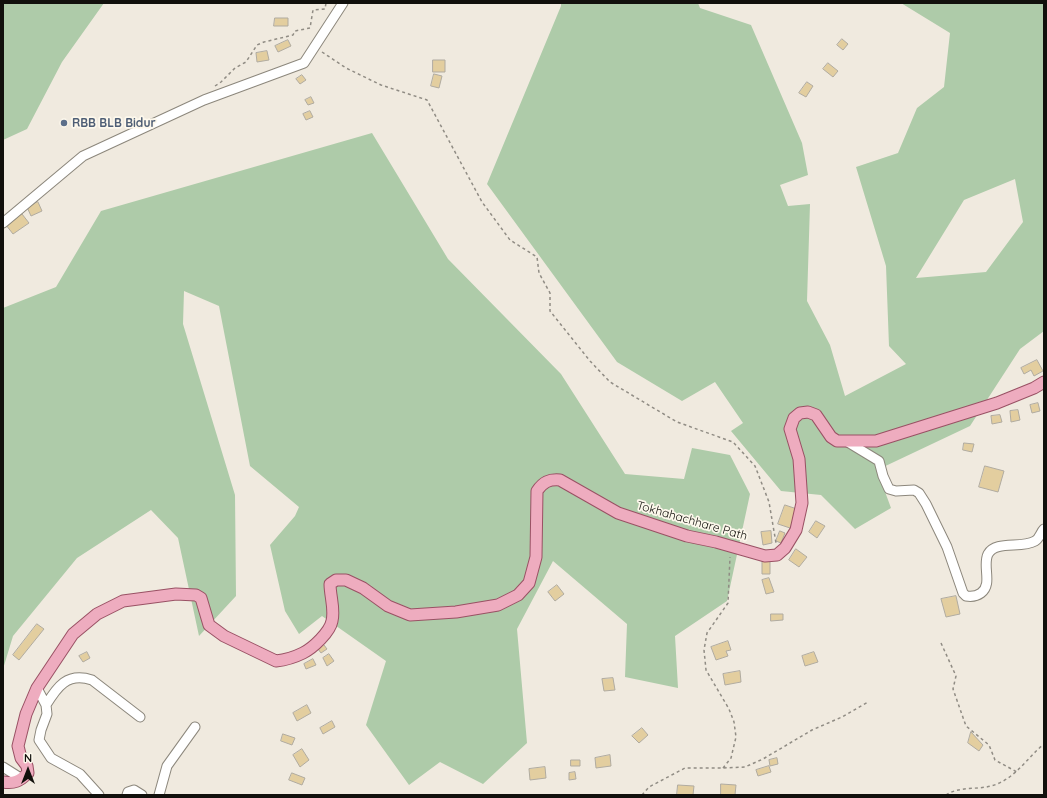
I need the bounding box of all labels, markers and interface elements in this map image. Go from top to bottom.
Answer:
place label: RBB BLB Bidur [72,116,156,130]
marker: RBB BLB Bidur [59,118,69,128]
street label: Tokhahachhare Path [635,498,749,544]
north arrow [8,750,48,790]
text: N [24,751,32,765]

